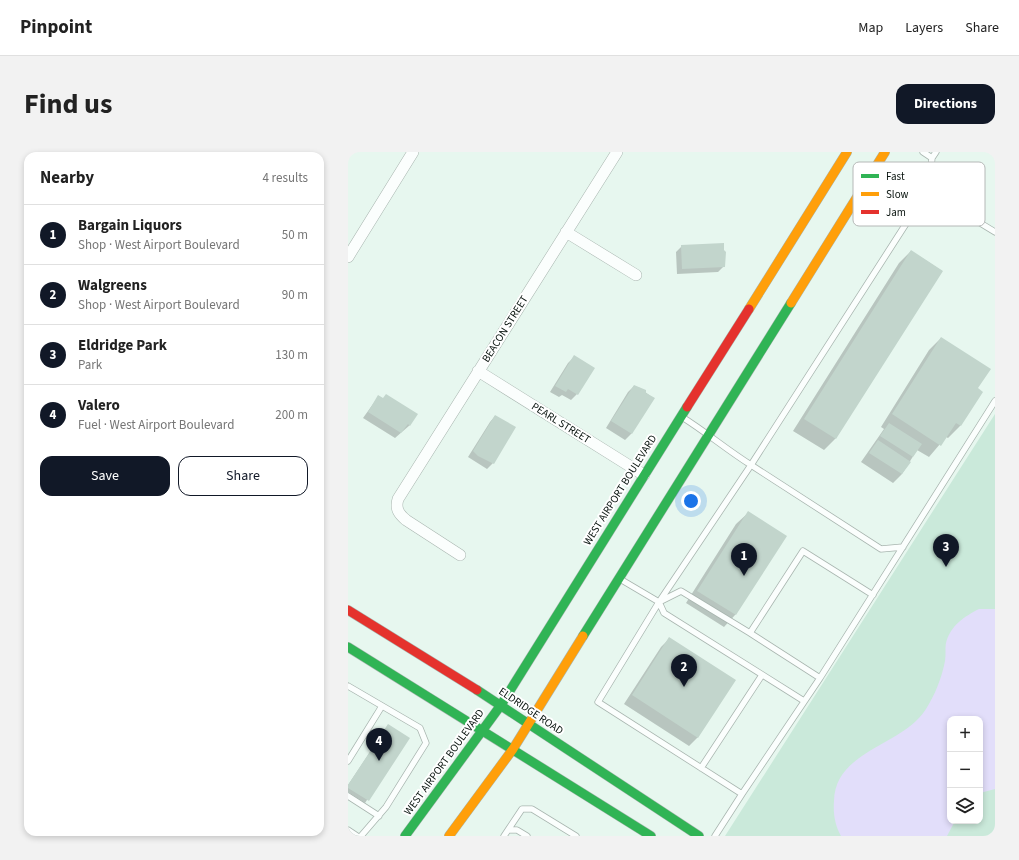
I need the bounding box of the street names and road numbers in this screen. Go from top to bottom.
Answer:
street label: BEACON STREET [478,293,532,365]
street label: PEARL STREET [529,399,594,447]
street label: WEST AIRPORT BOULEVARD [580,432,660,548]
street label: ELDRIDGE ROAD [496,684,566,738]
street label: WEST AIRPORT BOULEVARD [400,706,488,818]

